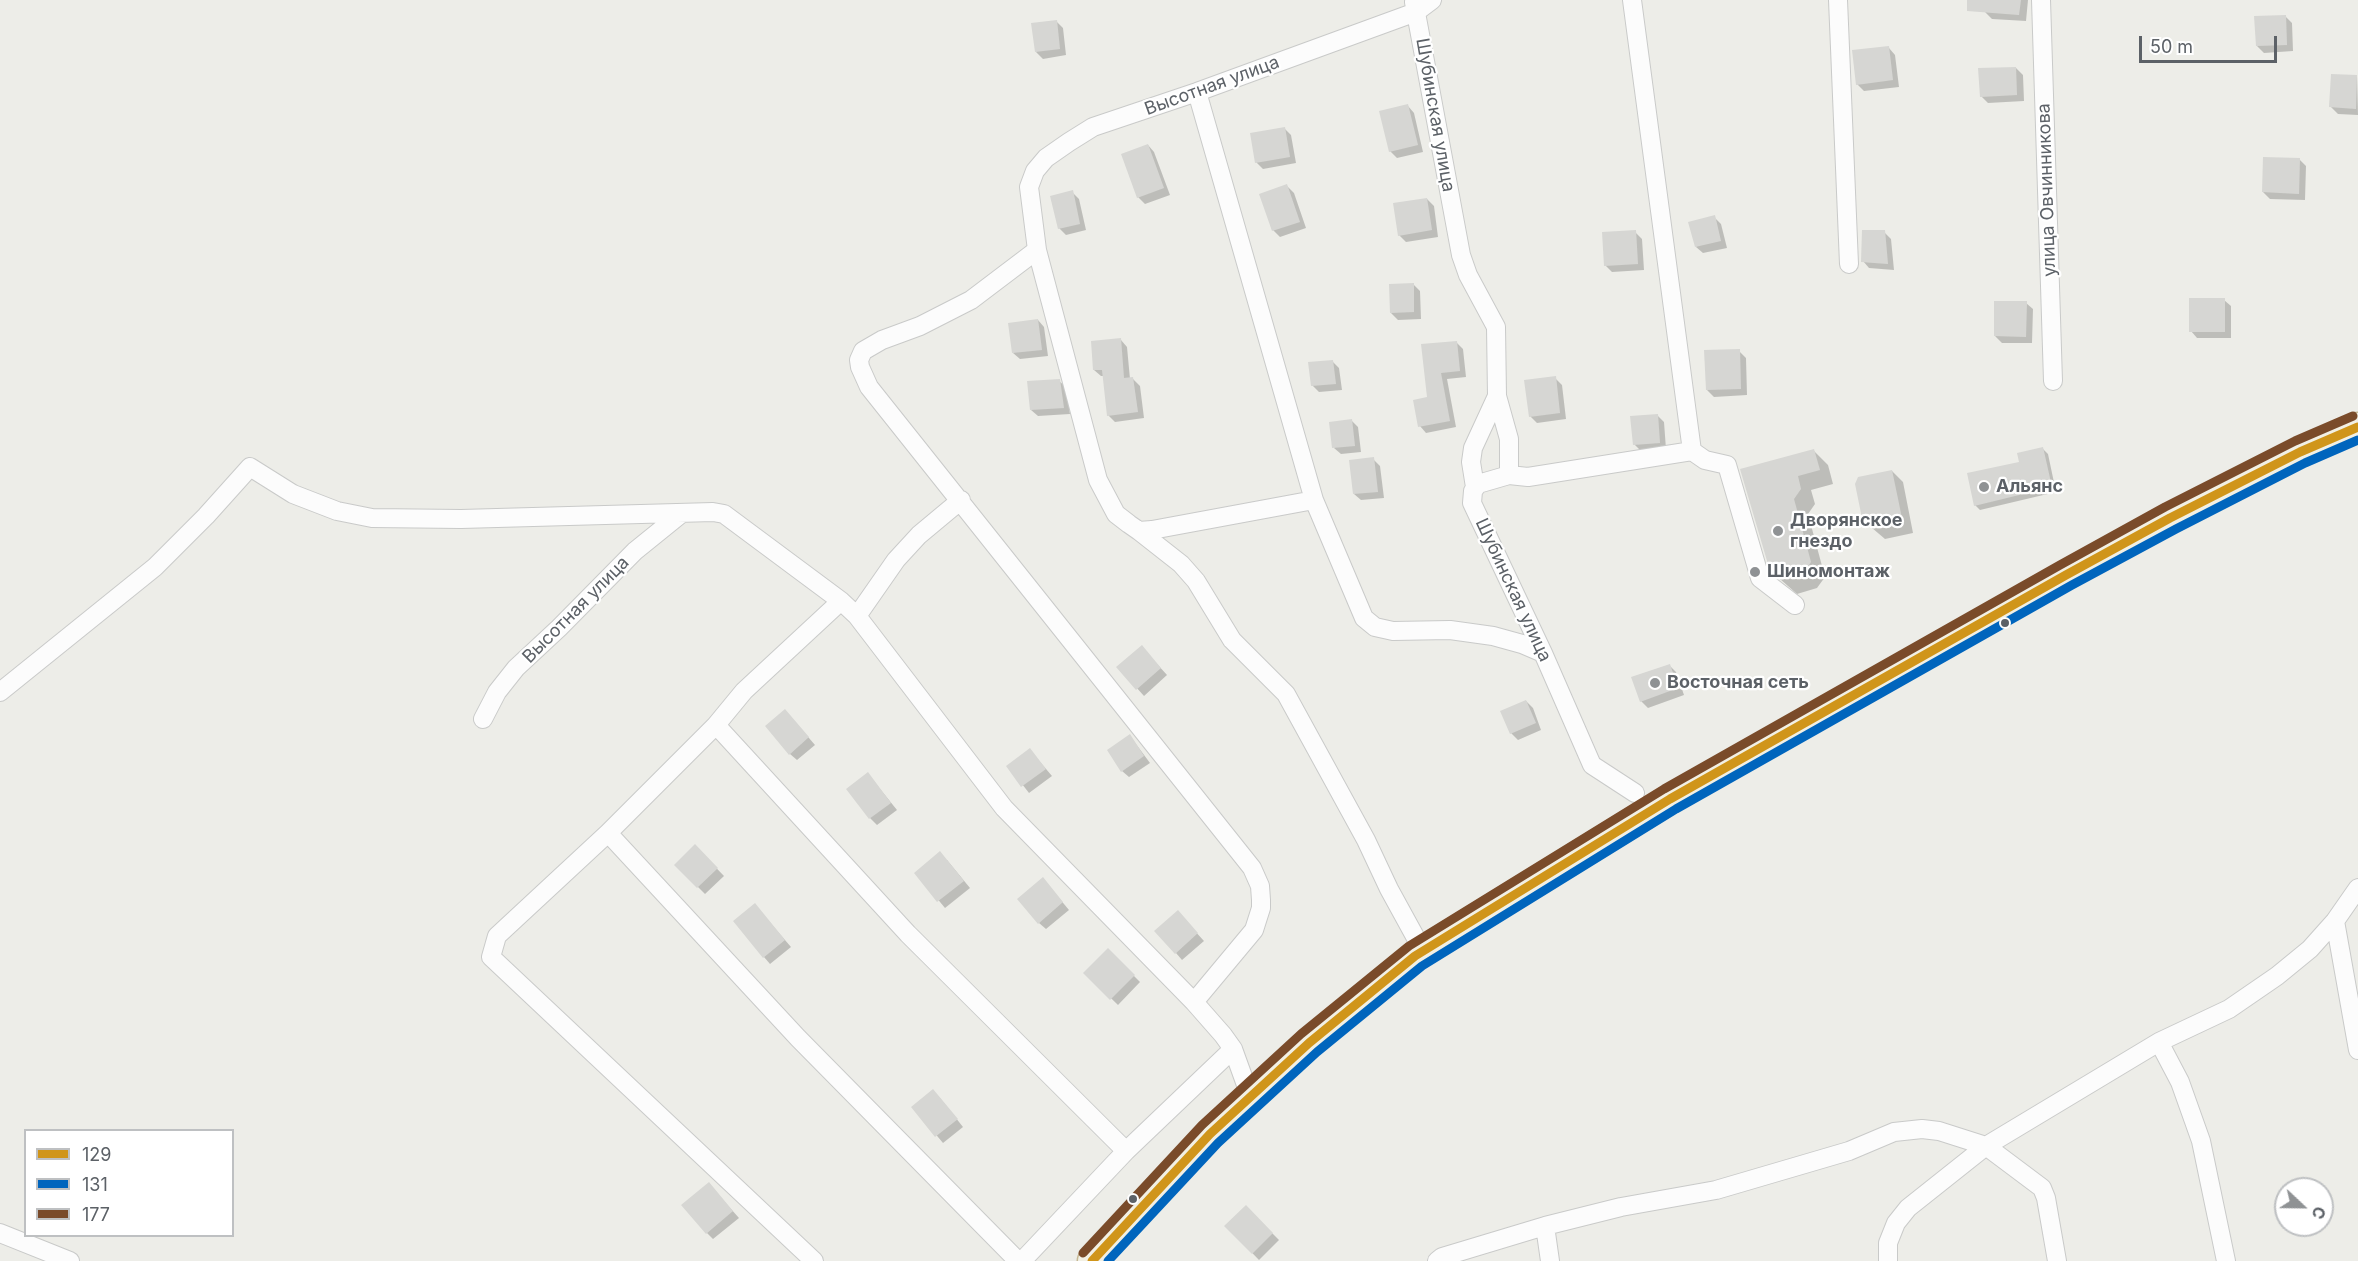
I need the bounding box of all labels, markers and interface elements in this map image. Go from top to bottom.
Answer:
scale bar [2142,24,2280,62]
street label: Шубинская улица [1411,36,1459,194]
text: 50 m [2150,36,2193,57]
street label: Высотная улица [1142,52,1282,120]
street label: улица Овчинникова [2033,103,2061,277]
place label: Альянс [1996,476,2063,498]
marker: Альянс [1977,480,1991,494]
place label: Дворянское гнездо [1790,510,1902,552]
street label: Шубинская улица [1470,515,1556,665]
marker: Дворянское гнездо [1771,524,1785,538]
street label: Высотная улица [518,552,634,668]
place label: Шиномонтаж [1767,561,1890,583]
marker: Шиномонтаж [1748,565,1762,579]
unlabelled marker [1999,617,2011,629]
place label: Восточная сеть [1667,672,1809,694]
marker: Восточная сеть [1648,676,1662,690]
legend [24,1129,234,1237]
text: 129 [82,1144,111,1165]
text: 131 [82,1174,108,1195]
north arrow [2274,1177,2334,1237]
unlabelled marker [1127,1193,1139,1205]
text: 177 [82,1204,110,1225]
text: С [2307,1204,2330,1222]

